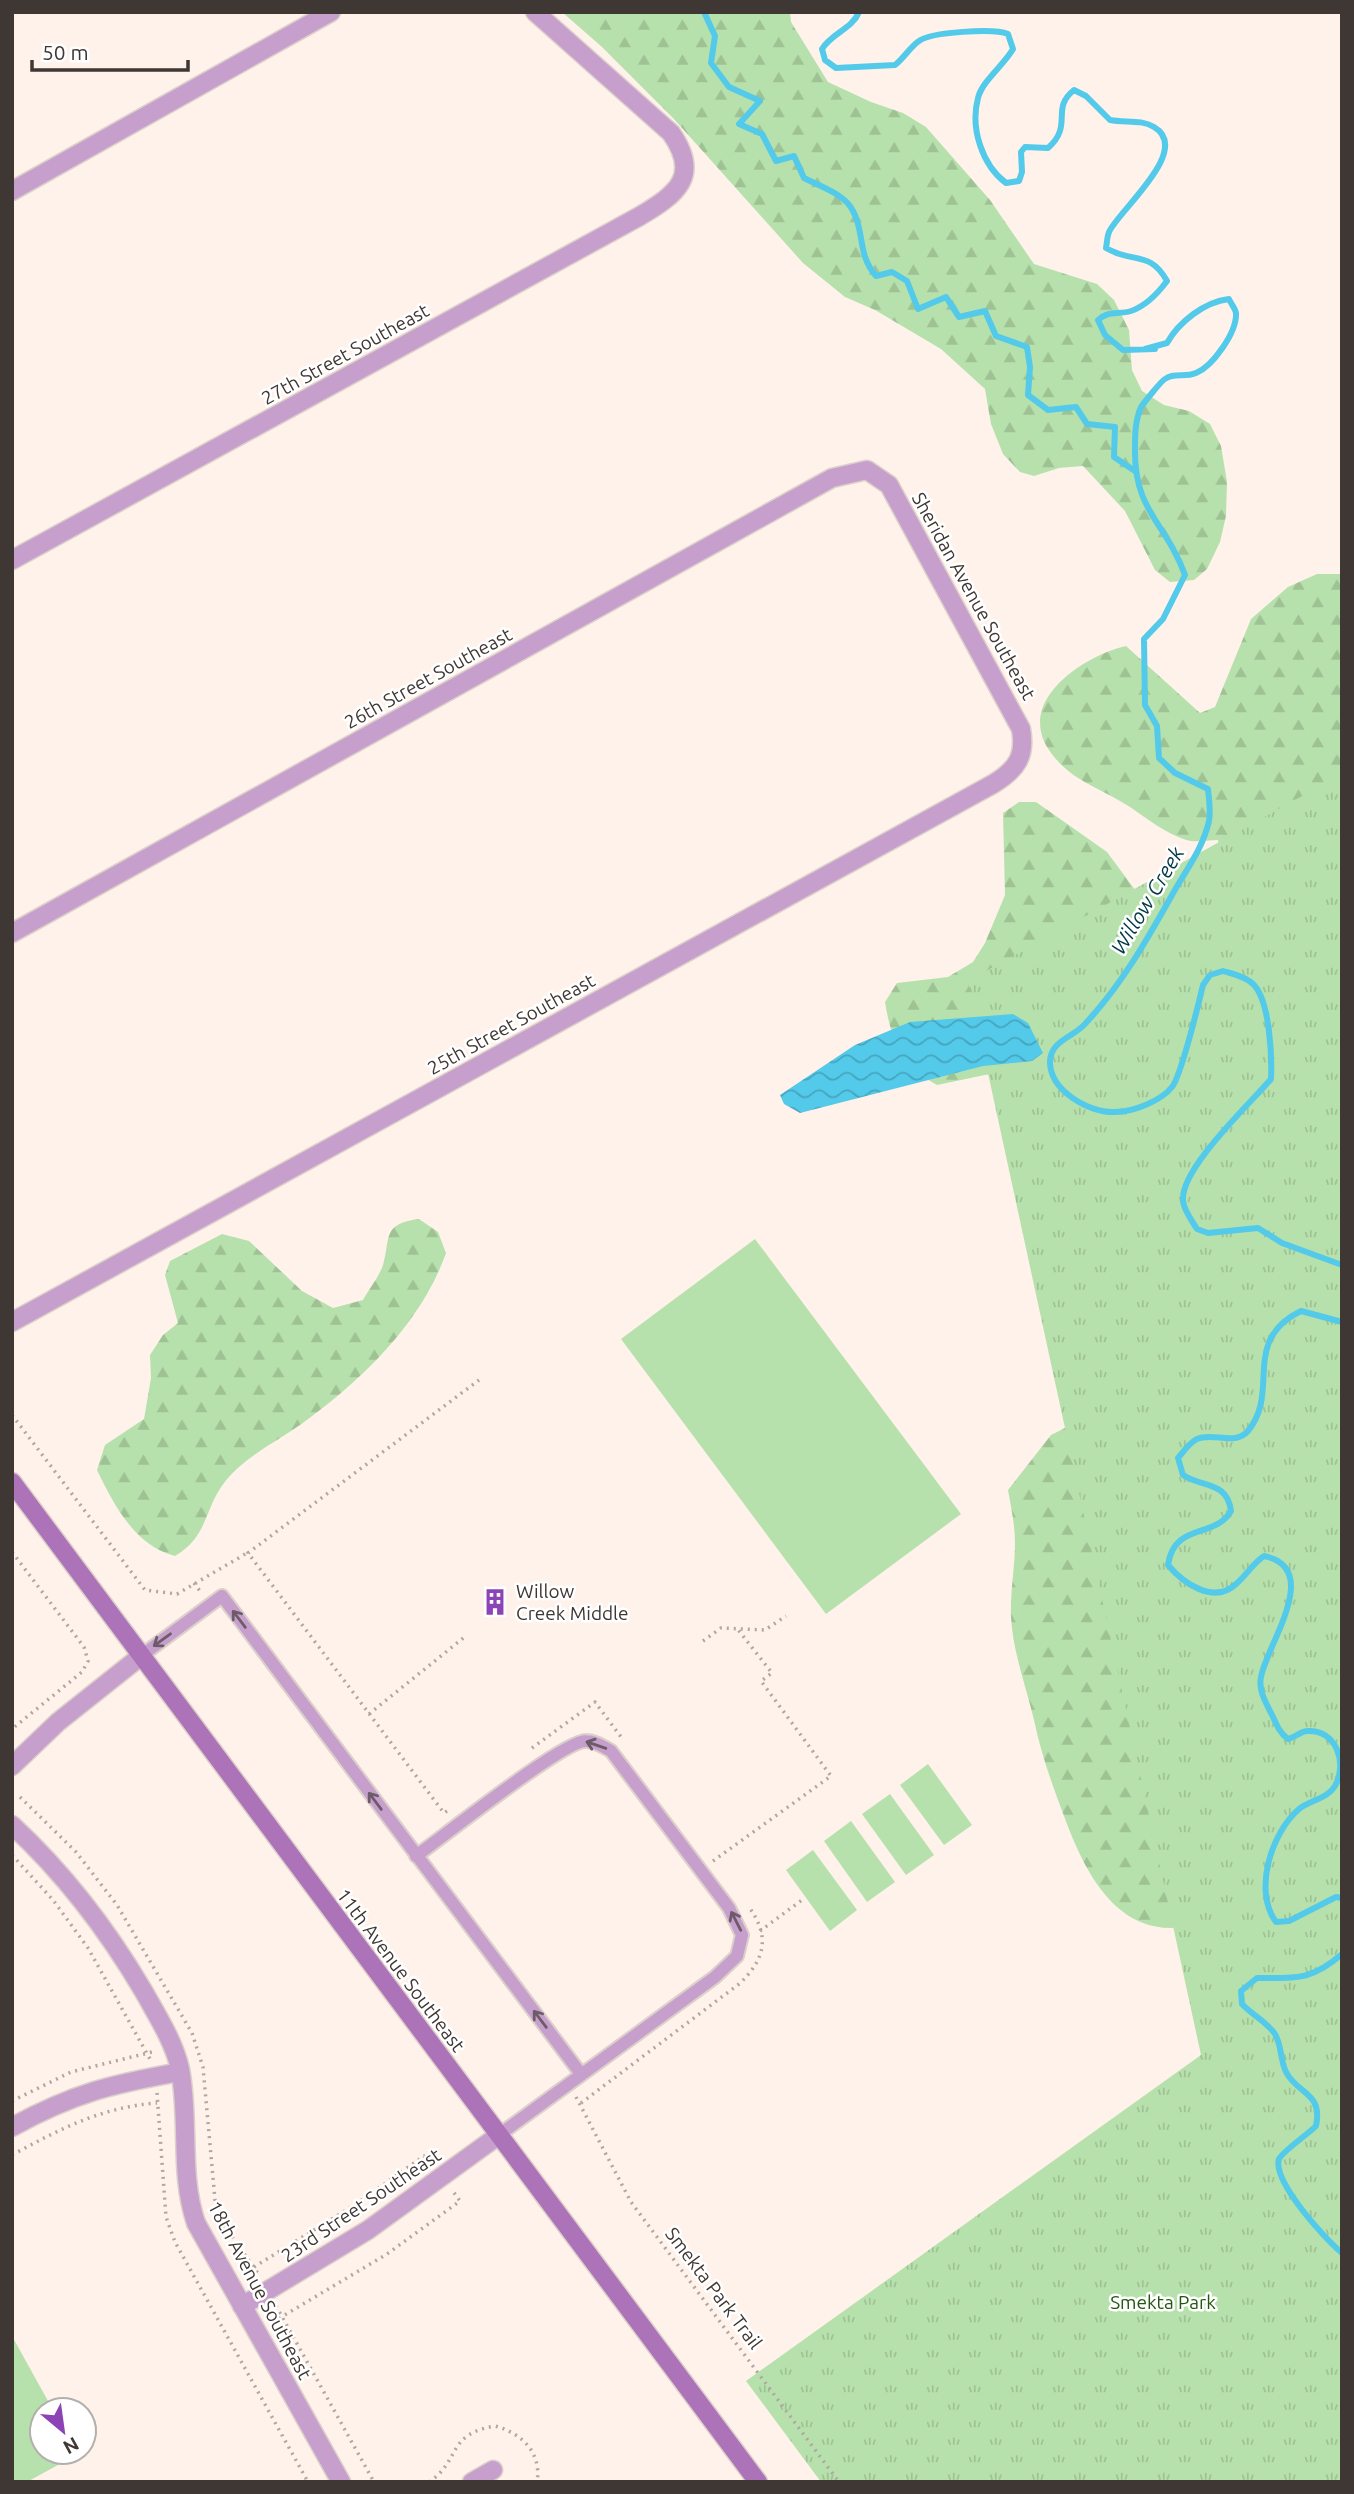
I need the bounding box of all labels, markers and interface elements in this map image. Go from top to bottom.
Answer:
scale bar [32,28,187,72]
text: 50 m [42,40,89,64]
street label: 27th Street Southeast [258,299,433,409]
street label: Sheridan Avenue Southeast [908,488,1041,704]
street label: 26th Street Southeast [341,623,516,733]
water label: Willow Creek [1106,842,1189,958]
street label: 25th Street Southeast [424,969,599,1079]
place label: Willow Creek Middle [516,1580,629,1624]
building icon: Willow Creek Middle [480,1587,510,1617]
one-way arrow [232,1610,247,1628]
one-way arrow [153,1633,172,1647]
one-way arrow [586,1738,607,1750]
one-way arrow [368,1792,383,1811]
street label: 11th Avenue Southeast [332,1884,470,2056]
one-way arrow [728,1911,742,1932]
one-way arrow [533,2010,548,2029]
street label: 23rd Street Southeast [277,2143,445,2267]
street label: 18th Avenue Southeast [204,2197,317,2383]
street label: Smekta Park Trail [661,2223,767,2353]
park label: Smekta Park [1110,2291,1216,2313]
north arrow [28,2396,98,2466]
text: N [60,2433,83,2459]

